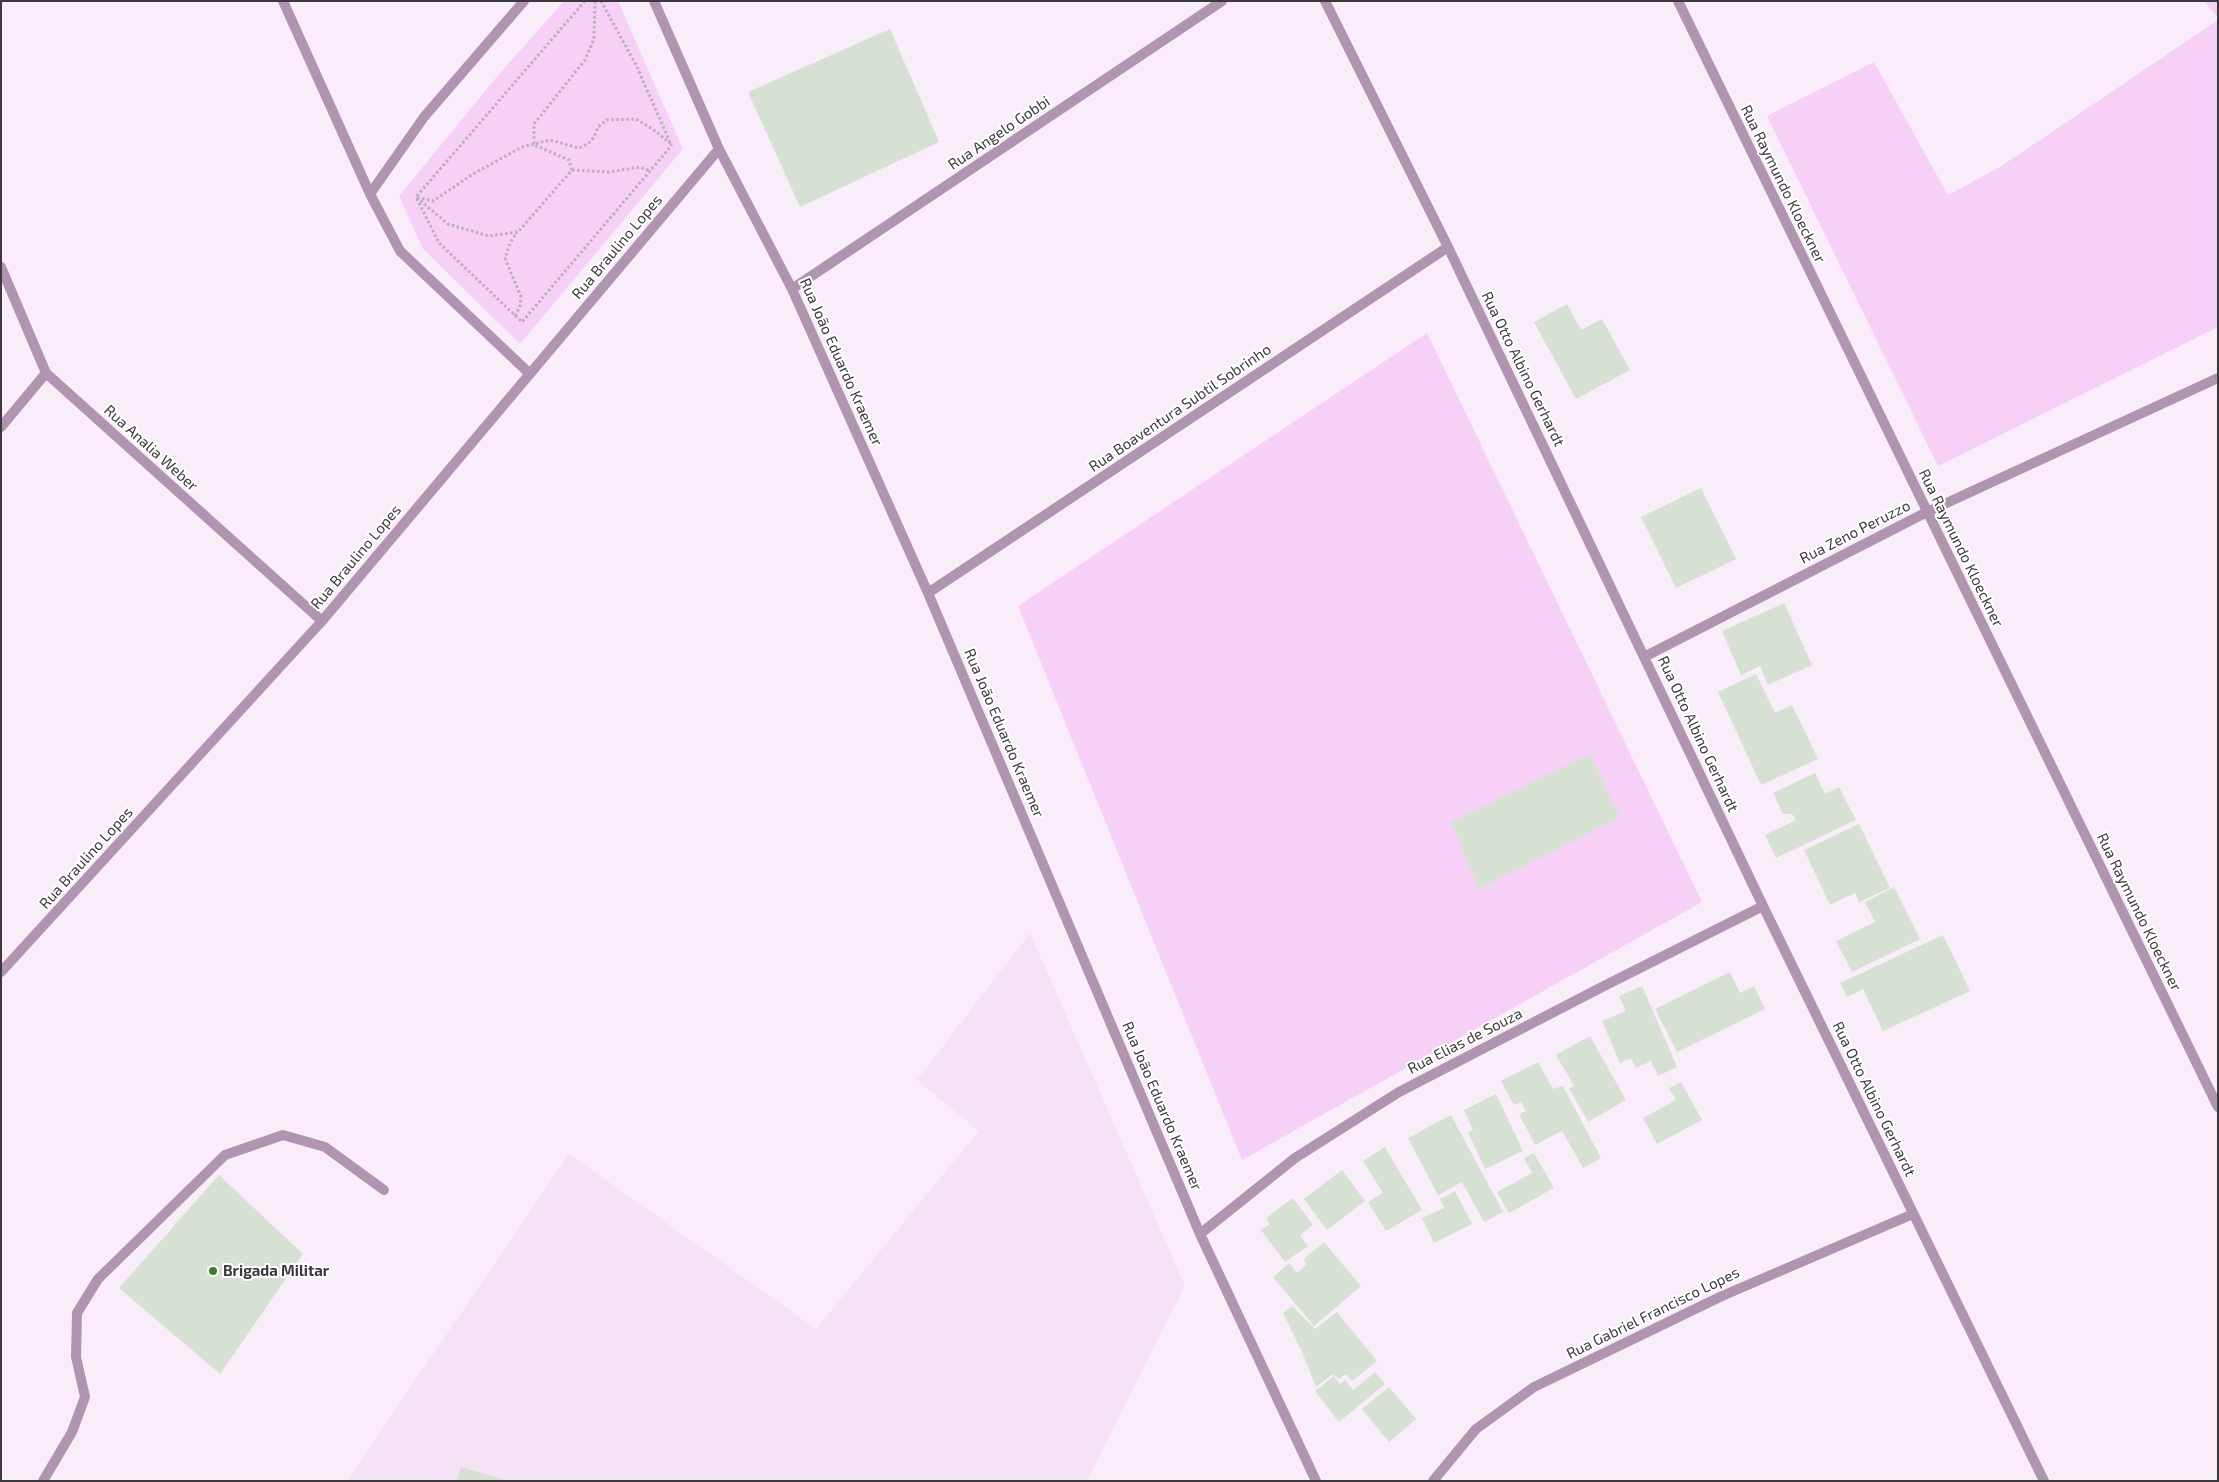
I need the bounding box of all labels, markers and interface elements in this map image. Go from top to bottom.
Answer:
street label: Rua Angelo Gobbi [945,92,1053,174]
street label: Rua Raymundo Kloeckner [1737,102,1829,266]
street label: Rua Braulino Lopes [568,191,666,303]
street label: Rua João Eduardo Kraemer [796,275,886,449]
street label: Rua Otto Albino Gerhardt [1478,289,1568,449]
street label: Rua Boaventura Subtil Sobrinho [1085,340,1275,476]
street label: Rua Analia Weber [100,401,202,495]
street label: Rua Raymundo Kloeckner [1915,466,2007,630]
street label: Rua Zeno Peruzzo [1797,496,1913,568]
street label: Rua Braulino Lopes [307,501,405,613]
street label: Rua João Eduardo Kraemer [960,646,1048,820]
street label: Rua Otto Albino Gerhardt [1654,653,1742,815]
street label: Rua Braulino Lopes [36,803,136,913]
street label: Rua Raymundo Kloeckner [2093,830,2185,994]
street label: Rua Elias de Souza [1405,1004,1525,1078]
street label: Rua João Eduardo Kraemer [1118,1019,1206,1193]
street label: Rua Otto Albino Gerhardt [1829,1019,1919,1179]
place label: Brigada Militar [223,1262,329,1280]
street label: Rua Gabriel Francisco Lopes [1564,1263,1742,1363]
marker: Brigada Militar [207,1265,219,1277]

